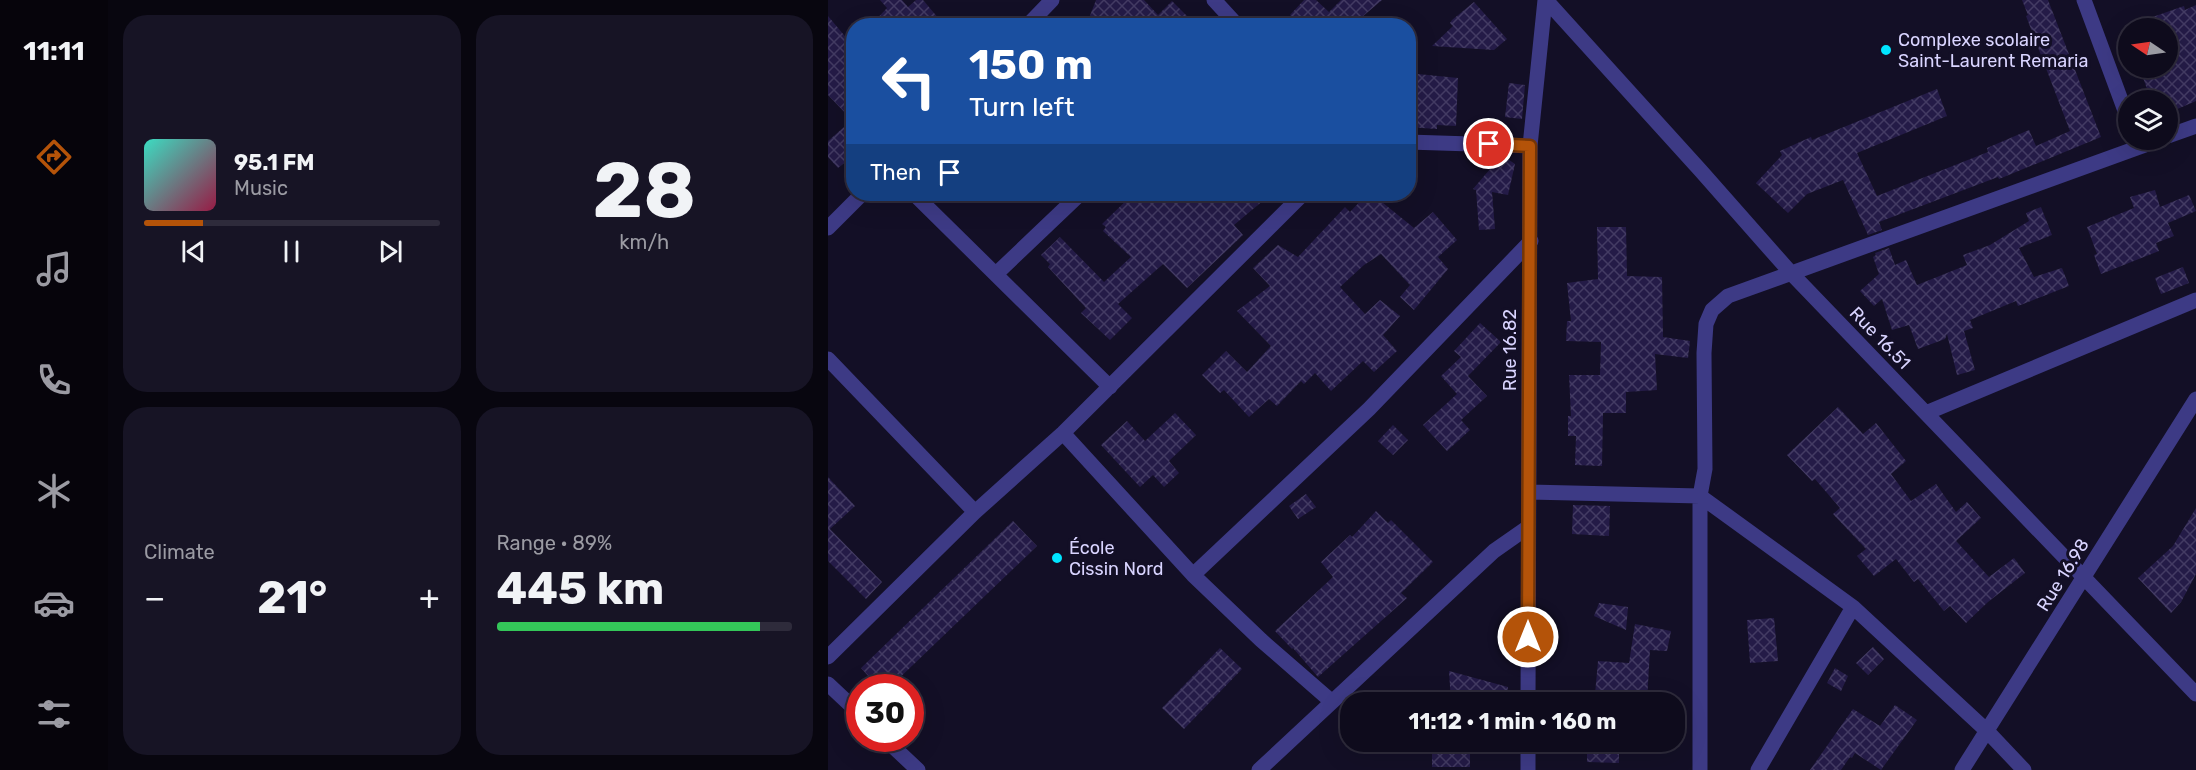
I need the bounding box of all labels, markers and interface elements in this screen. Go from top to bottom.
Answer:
north arrow [2118,18,2178,78]
map controls [2118,18,2178,150]
place label: Complexe scolaire Saint-Laurent Remaria [1898,29,2088,72]
text: 11:11 [23,35,85,67]
text: 150 m [969,40,1093,90]
icon: left [870,42,948,120]
marker: Complexe scolaire Saint-Laurent Remaria [1879,43,1893,57]
button: layers [2118,90,2178,150]
text: Turn left [969,91,1074,123]
pin [1463,118,1514,169]
icon: arrive [1472,127,1505,160]
icon: directions [33,136,75,178]
text: 28 [592,144,696,237]
text: 95.1 FM [234,149,314,176]
icon: arrive [933,156,966,189]
text: Then [870,159,921,186]
text: Music [234,176,288,200]
text: km/h [619,230,669,254]
icon: previous [177,235,210,268]
icon: pause [275,235,308,268]
icon: next [374,235,407,268]
icon: music [33,248,75,290]
street label: Rue 16.51 [1845,302,1915,374]
street label: Rue 16.82 [1499,309,1521,391]
icon: phone [33,359,75,401]
icon: climate [33,470,75,512]
text: Range · 89% [497,531,612,555]
street label: Rue 16.98 [2032,535,2094,615]
place label: École Cissin Nord [1069,537,1164,580]
text: Climate [144,540,215,564]
marker: École Cissin Nord [1050,551,1064,565]
text: 445 km [497,562,664,615]
text: 21° [257,571,327,624]
text: − [144,578,165,617]
text: + [419,578,439,617]
icon: car [33,582,75,624]
position arrow [1496,605,1560,669]
speed limit sign: 30 [846,674,924,752]
icon: filters [33,693,75,735]
text: 11:12 · 1 min · 160 m [1408,708,1617,735]

